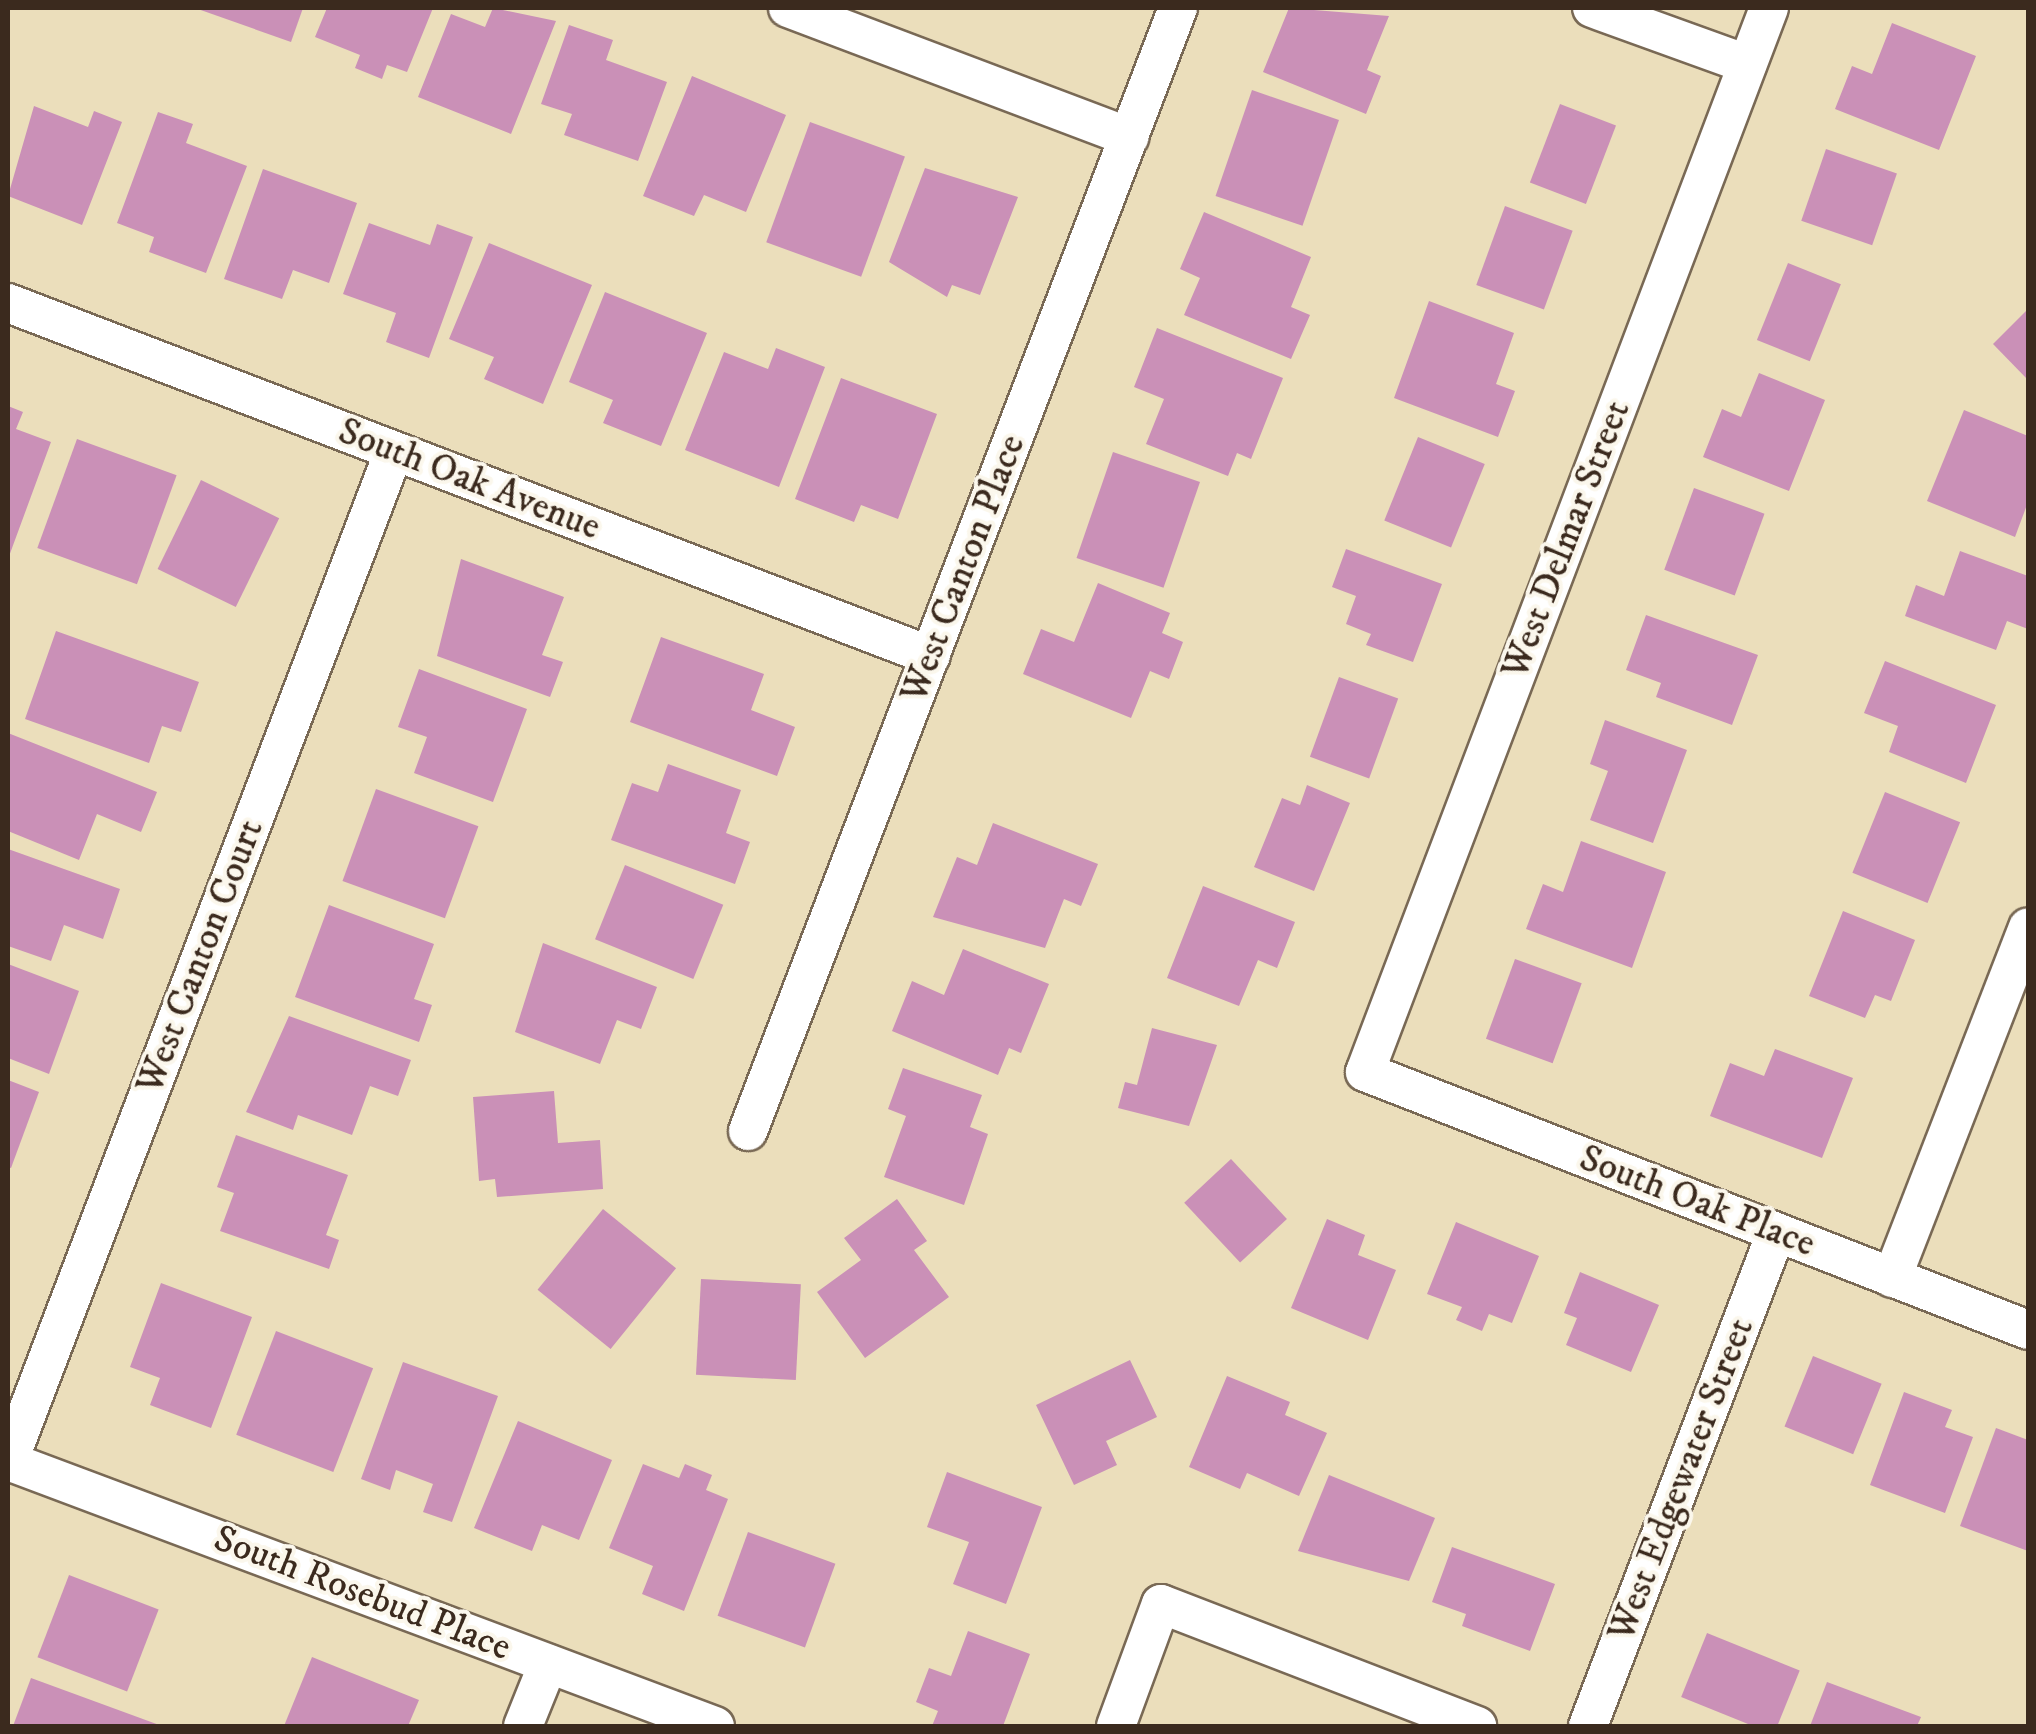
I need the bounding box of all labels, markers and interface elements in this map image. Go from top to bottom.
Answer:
street label: West Delmar Street [1493,395,1641,685]
street label: South Oak Avenue [332,409,606,551]
street label: West Canton Place [892,429,1036,709]
street label: West Canton Court [128,814,274,1100]
street label: South Oak Place [1573,1136,1821,1268]
street label: West Edgewater Street [1599,1312,1765,1648]
street label: South Rosebud Place [207,1516,517,1672]

